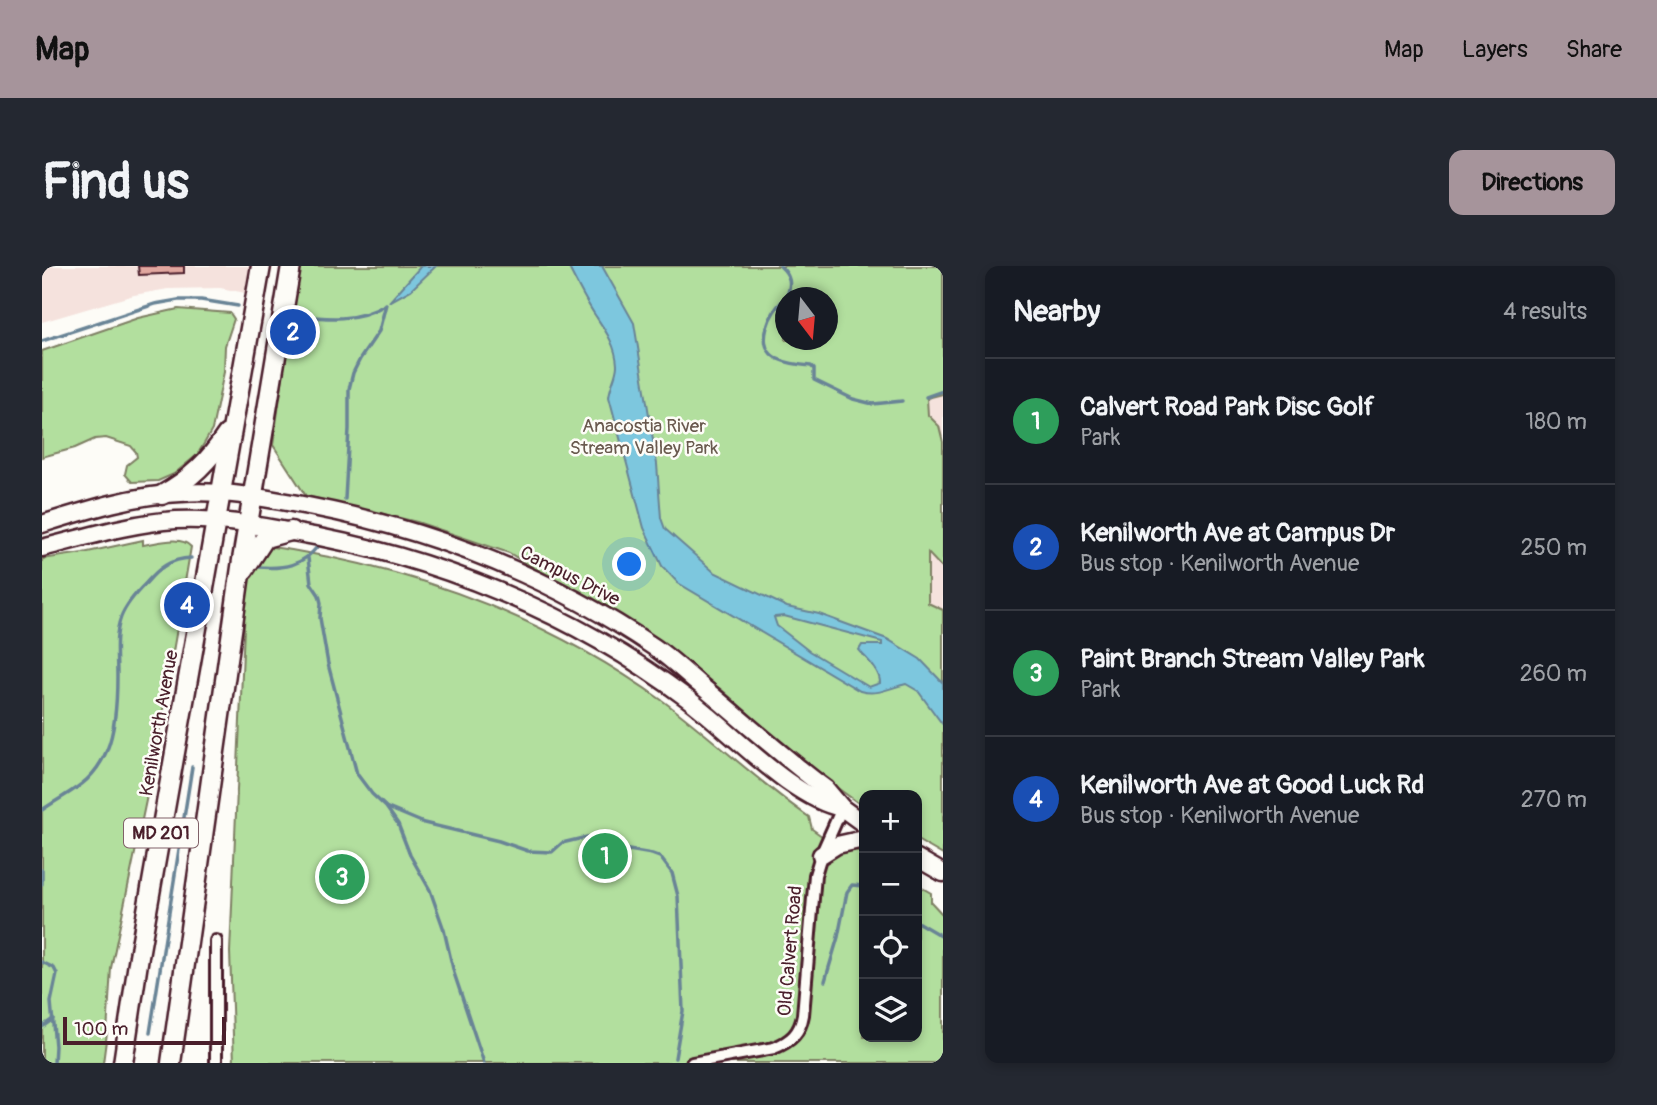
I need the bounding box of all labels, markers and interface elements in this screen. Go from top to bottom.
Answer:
text: Map [35,29,90,70]
text: Map [1384,35,1424,64]
text: Layers [1462,35,1528,64]
text: Share [1566,35,1622,64]
button: Directions [1449,150,1615,215]
text: Find us [42,152,189,213]
north arrow [775,287,838,350]
text: Nearby [1013,293,1100,330]
text: 4 results [1503,297,1587,326]
pin: 2 [270,306,316,358]
text: Calvert Road Park Disc Golf [1080,391,1374,423]
text: 1 [1032,407,1041,436]
text: 180 m [1525,407,1587,436]
park label: Anacostia River Stream Valley Park [570,414,718,460]
text: Park [1080,423,1120,452]
text: Kenilworth Ave at Campus Dr [1080,517,1395,549]
text: 2 [1030,533,1042,562]
text: 250 m [1521,533,1587,562]
street label: Campus Drive [516,541,625,612]
your location [612,547,646,581]
text: Bus stop · Kenilworth Avenue [1080,549,1359,578]
pin: 4 [164,579,210,631]
text: Paint Branch Stream Valley Park [1080,643,1425,675]
street label: Kenilworth Avenue [134,647,184,798]
text: 3 [1030,659,1042,688]
text: 260 m [1520,659,1587,688]
text: Park [1080,675,1120,704]
text: Kenilworth Ave at Good Luck Rd [1080,769,1424,801]
text: 4 [1029,785,1043,814]
text: 270 m [1521,785,1587,814]
map controls [859,790,922,1042]
button: + [859,790,922,853]
text: Bus stop · Kenilworth Avenue [1080,801,1359,830]
road number: MD 201 [124,818,198,848]
pin: 1 [582,830,628,882]
pin: 3 [319,851,365,903]
button: − [859,853,922,916]
street label: Old Calvert Road [772,885,808,1017]
button: locate [859,916,922,979]
button: layers [859,979,922,1042]
scale bar [63,1014,226,1046]
text: 100 m [74,1017,128,1041]

